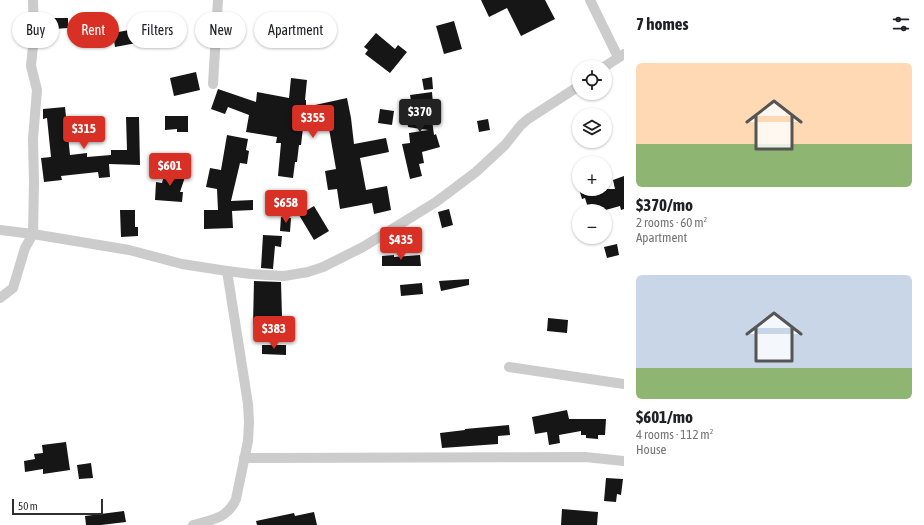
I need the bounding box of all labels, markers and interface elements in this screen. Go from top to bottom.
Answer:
chip: Buy [12,12,59,48]
chip: Rent [67,12,119,48]
chip: Filters [127,12,187,48]
chip: New [195,12,246,48]
chip: Apartment [254,12,337,48]
icon: filters [890,13,912,35]
text: 7 homes [636,14,689,34]
map controls [572,60,612,244]
button: locate [572,60,612,100]
icon: home [738,89,810,161]
pin: $370 [396,99,444,133]
text: $370 [408,104,432,119]
pin: $355 [289,105,337,139]
button: layers [572,108,612,148]
text: $355 [301,110,325,125]
pin: $315 [60,116,108,150]
text: $315 [72,121,96,136]
pin: $601 [146,153,194,187]
button: + [572,156,612,196]
text: $601 [158,158,182,173]
pin: $658 [262,190,310,224]
text: $658 [274,195,298,210]
text: $370/mo [636,195,693,215]
button: − [572,204,612,244]
text: 2 rooms · 60 m² [636,215,707,230]
pin: $435 [377,227,425,261]
text: Apartment [636,230,687,245]
text: $435 [389,232,413,247]
icon: home [738,301,810,373]
pin: $383 [250,316,298,350]
text: $383 [262,321,286,336]
text: $601/mo [636,407,693,427]
text: 4 rooms · 112 m² [636,427,713,442]
text: House [636,442,666,457]
scale bar [12,497,103,516]
text: 50 m [18,500,38,512]

